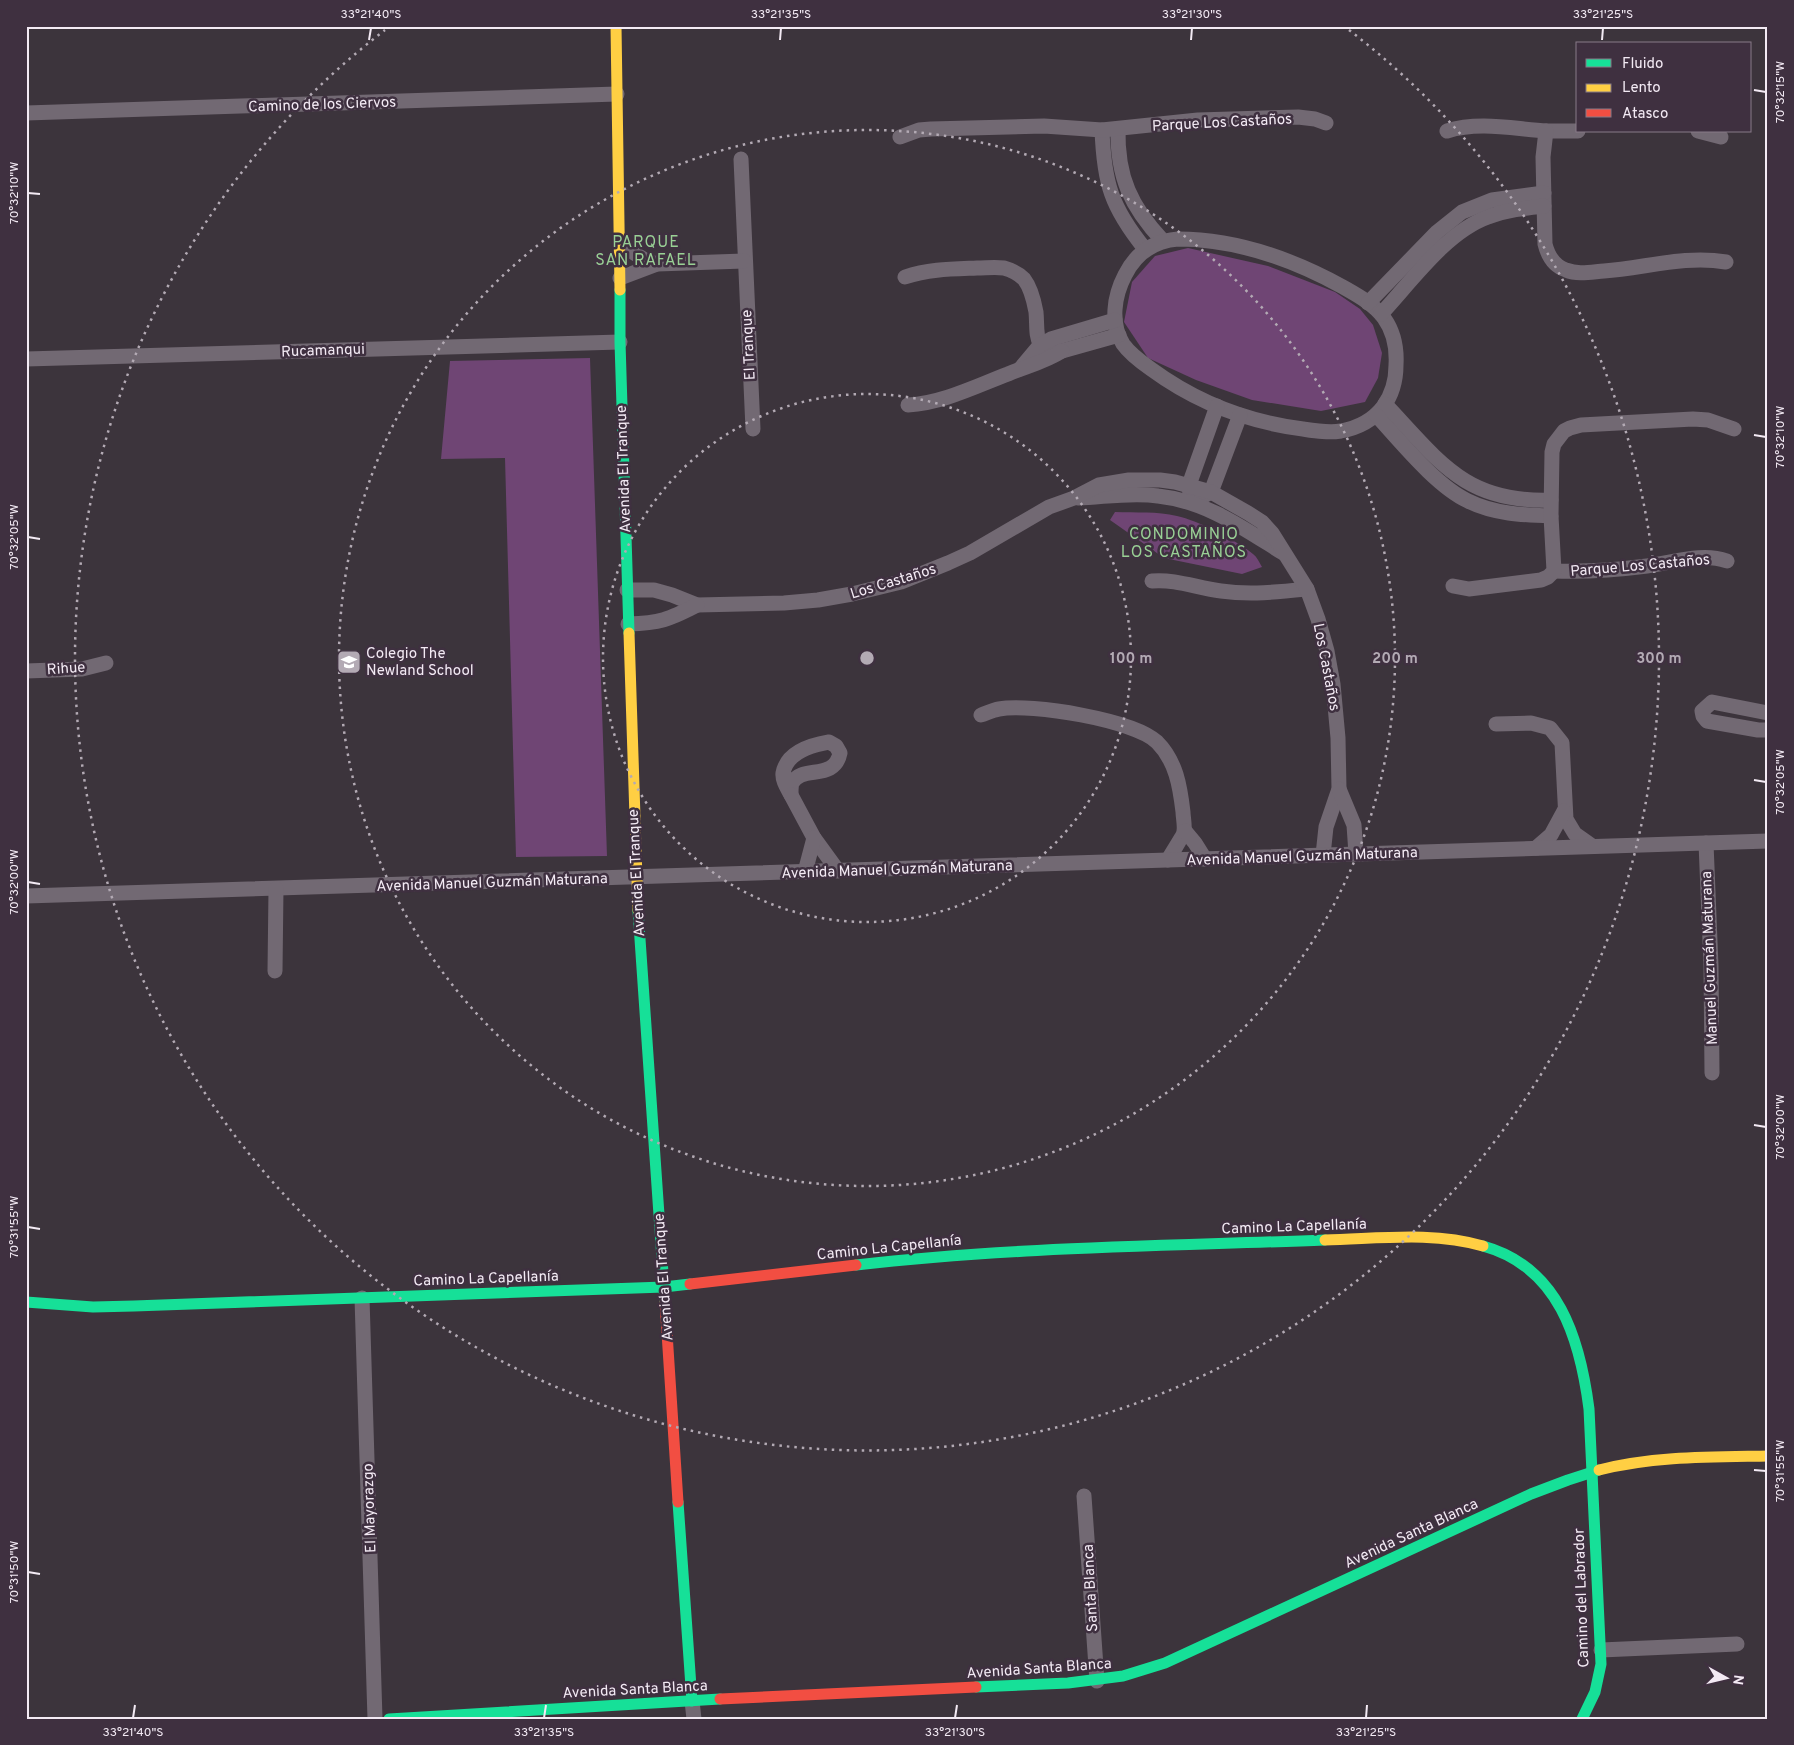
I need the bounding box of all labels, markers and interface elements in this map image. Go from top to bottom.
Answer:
text: 33°21'40"S [341,7,401,23]
text: 33°21'35"S [751,7,811,23]
text: 33°21'30"S [1162,7,1222,23]
text: 33°21'25"S [1573,7,1633,23]
legend [1576,42,1752,132]
text: Fluido [1622,55,1663,74]
text: 70°32'15"W [1773,61,1789,123]
text: Lento [1622,79,1661,98]
street label: Camino de los Ciervos [248,93,396,118]
text: Atasco [1622,105,1668,124]
street label: Parque Los Castaños [1152,110,1293,137]
text: 70°32'10"W [7,162,23,224]
district label: PARQUE SAN RAFAEL [595,233,697,271]
street label: El Tranque [738,309,761,381]
street label: Rucamanqui [281,341,365,362]
street label: Avenida El Tranque [613,405,636,533]
text: 70°32'10"W [1773,406,1789,468]
text: 70°32'05"W [7,504,23,570]
district label: CONDOMINIO LOS CASTAÑOS [1121,525,1247,563]
street label: Parque Los Castaños [1570,551,1711,582]
street label: Los Castaños [848,560,939,605]
street label: Los Castaños [1308,622,1343,713]
place label: Colegio The Newland School [366,645,474,681]
school or university icon: Colegio The Newland School [336,649,362,675]
centre of rings [858,649,876,667]
text: 100 m [1110,650,1152,669]
text: 200 m [1372,650,1418,669]
text: 300 m [1636,650,1682,669]
street label: Rihue [46,659,86,680]
text: 70°32'05"W [1773,749,1789,815]
street label: Avenida El Tranque [625,809,650,937]
street label: Avenida Manuel Guzmán Maturana [1186,844,1418,871]
text: 70°32'00"W [7,849,23,915]
street label: Avenida Manuel Guzmán Maturana [781,857,1013,884]
street label: Avenida Manuel Guzmán Maturana [376,870,608,897]
street label: Manuel Guzmán Maturana [1698,871,1723,1045]
text: 70°32'00"W [1773,1094,1789,1160]
text: 70°31'55"W [7,1196,23,1258]
street label: Avenida El Tranque [651,1212,678,1341]
street label: Camino La Capellanía [1221,1215,1367,1240]
street label: Camino La Capellanía [816,1231,962,1266]
street label: Camino La Capellanía [413,1267,559,1292]
text: 70°31'55"W [1773,1440,1789,1502]
street label: El Mayorazgo [359,1463,382,1553]
street label: Avenida Santa Blanca [1342,1495,1482,1574]
street label: Camino del Labrador [1571,1528,1594,1668]
text: 70°31'50"W [7,1541,23,1603]
street label: Santa Blanca [1080,1543,1103,1632]
north arrow [1702,1652,1752,1702]
street label: Avenida Santa Blanca [966,1655,1112,1684]
text: N [1728,1673,1747,1686]
street label: Avenida Santa Blanca [562,1677,708,1704]
text: 33°21'40"S [103,1725,163,1741]
text: 33°21'35"S [514,1725,574,1741]
text: 33°21'30"S [925,1725,985,1741]
text: 33°21'25"S [1336,1725,1396,1741]

